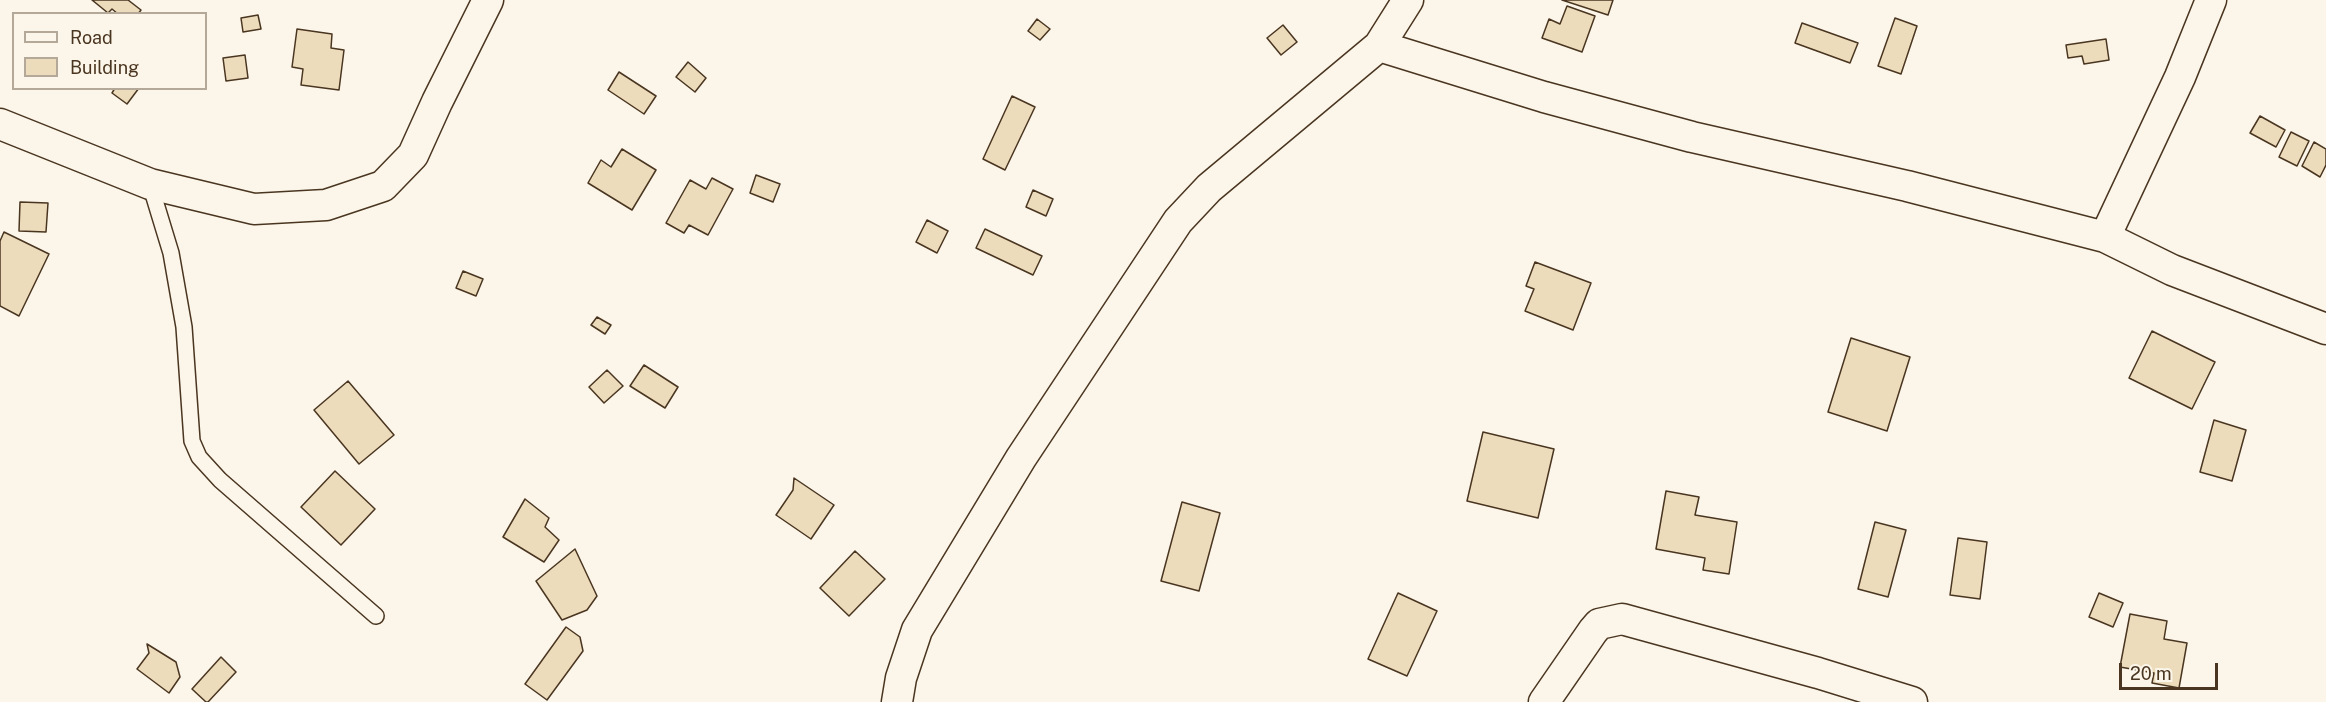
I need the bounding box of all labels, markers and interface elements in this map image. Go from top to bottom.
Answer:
legend [12,12,207,90]
text: Road [70,27,113,48]
text: Building [70,57,139,78]
scale bar [2122,651,2221,689]
text: 20 m [2130,663,2172,684]

